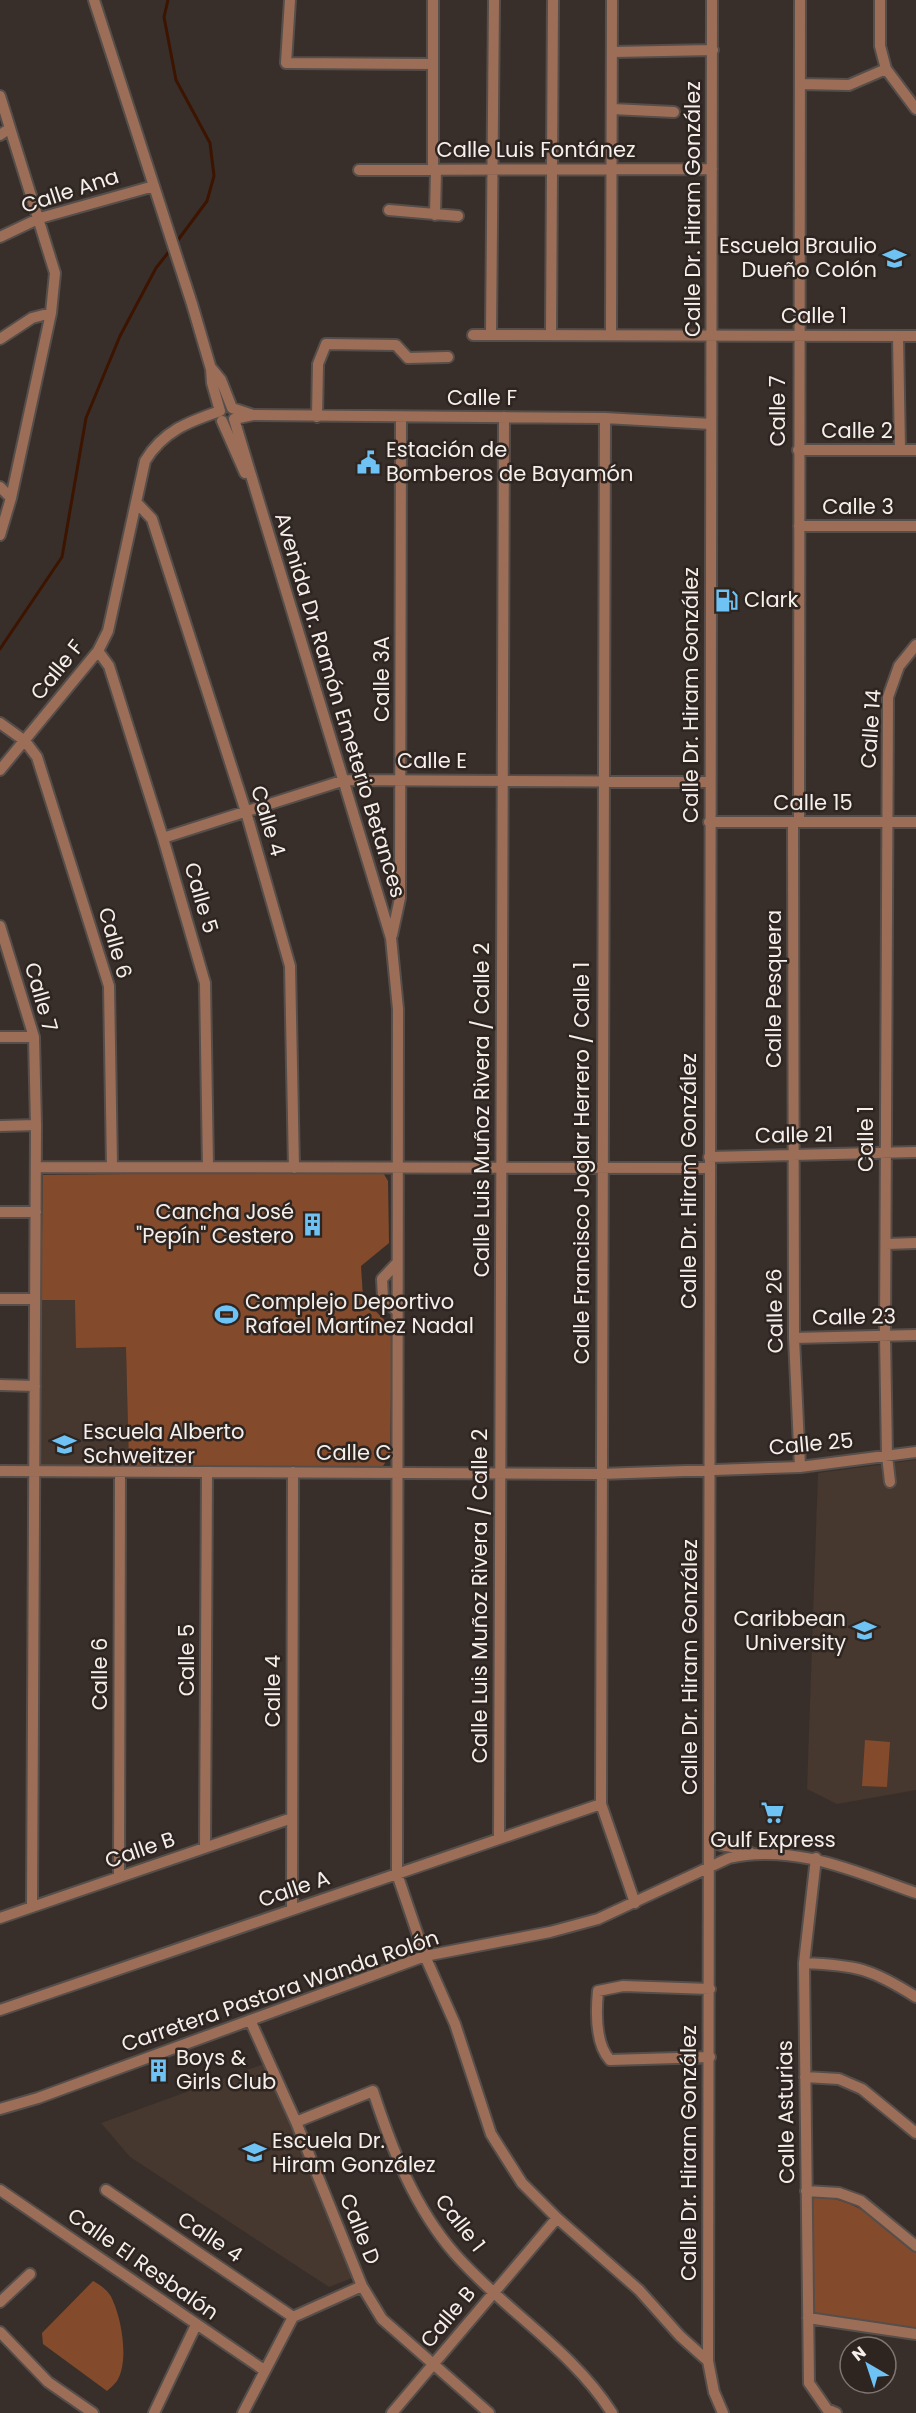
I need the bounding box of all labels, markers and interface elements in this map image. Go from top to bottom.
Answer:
street label: Calle Dr. Hiram González [678,81,707,337]
street label: Calle Luis Fontánez [437,135,635,164]
street label: Calle Ana [17,161,122,220]
place label: Escuela Braulio Dueño Colón [719,231,877,284]
school or university icon: Escuela Braulio Dueño Colón [882,245,908,271]
street label: Calle 1 [781,301,847,330]
street label: Calle 7 [763,376,792,446]
street label: Calle F [447,383,517,412]
street label: Calle 2 [821,416,893,445]
place label: Estación de Bomberos de Bayamón [386,435,633,488]
public building icon: Estación de Bomberos de Bayamón [355,449,381,475]
street label: Calle 3 [822,492,894,521]
street label: Avenida Dr. Ramón Emeterio Betances [268,509,413,901]
street label: Calle Dr. Hiram González [676,567,705,823]
place label: Clark [744,585,798,614]
fuel station icon: Clark [713,587,739,613]
street label: Calle F [23,633,90,706]
street label: Calle 3A [367,636,396,722]
street label: Calle 14 [853,688,888,770]
street label: Calle E [397,746,467,775]
street label: Calle 4 [244,782,293,860]
street label: Calle 15 [773,788,853,817]
street label: Calle 5 [178,859,225,937]
street label: Calle 6 [92,904,139,982]
street label: Calle Pesquera [759,910,788,1068]
street label: Calle Luis Muñoz Rivera / Calle 2 [467,943,496,1277]
street label: Calle 7 [18,959,65,1035]
street label: Calle Francisco Joglar Herrero / Calle 1 [567,962,596,1364]
street label: Calle Dr. Hiram González [674,1053,703,1309]
street label: Calle 1 [851,1106,880,1172]
street label: Calle 21 [755,1119,833,1150]
place label: Cancha José "Pepín" Cestero [136,1197,294,1250]
building icon: Cancha José "Pepín" Cestero [299,1211,325,1237]
street label: Calle 26 [759,1268,790,1354]
place label: Complejo Deportivo Rafael Martínez Nadal [245,1287,474,1340]
sports icon: Complejo Deportivo Rafael Martínez Nadal [214,1301,240,1327]
street label: Calle 23 [812,1301,896,1332]
place label: Escuela Alberto Schweitzer [83,1417,244,1470]
street label: Calle 25 [768,1425,854,1462]
street label: Calle Luis Muñoz Rivera / Calle 2 [465,1429,494,1763]
school or university icon: Escuela Alberto Schweitzer [52,1431,78,1457]
street label: Calle C [316,1438,392,1467]
street label: Calle Dr. Hiram González [675,1539,704,1795]
place label: Caribbean University [734,1604,846,1657]
school or university icon: Caribbean University [851,1618,877,1644]
street label: Calle 5 [172,1624,201,1696]
street label: Calle 6 [85,1638,114,1710]
street label: Calle 4 [258,1655,287,1727]
supermarket icon: Gulf Express [760,1799,786,1825]
street label: Calle B [101,1824,179,1875]
place label: Gulf Express [710,1825,836,1854]
street label: Calle A [254,1863,333,1914]
street label: Carretera Pastora Wanda Rolón [117,1922,442,2059]
street label: Calle Dr. Hiram González [674,2025,703,2281]
street label: Calle Asturias [770,2040,801,2184]
place label: Boys & Girls Club [176,2043,276,2096]
building icon: Boys & Girls Club [145,2057,171,2083]
place label: Escuela Dr. Hiram González [272,2126,436,2179]
school or university icon: Escuela Dr. Hiram González [241,2140,267,2166]
street label: Calle 1 [429,2188,492,2258]
street label: Calle D [333,2189,388,2269]
street label: Calle El Resbalón [62,2201,225,2327]
street label: Calle 4 [172,2204,248,2269]
street label: Calle B [413,2280,482,2354]
north arrow [838,2335,898,2395]
text: N [847,2341,871,2366]

